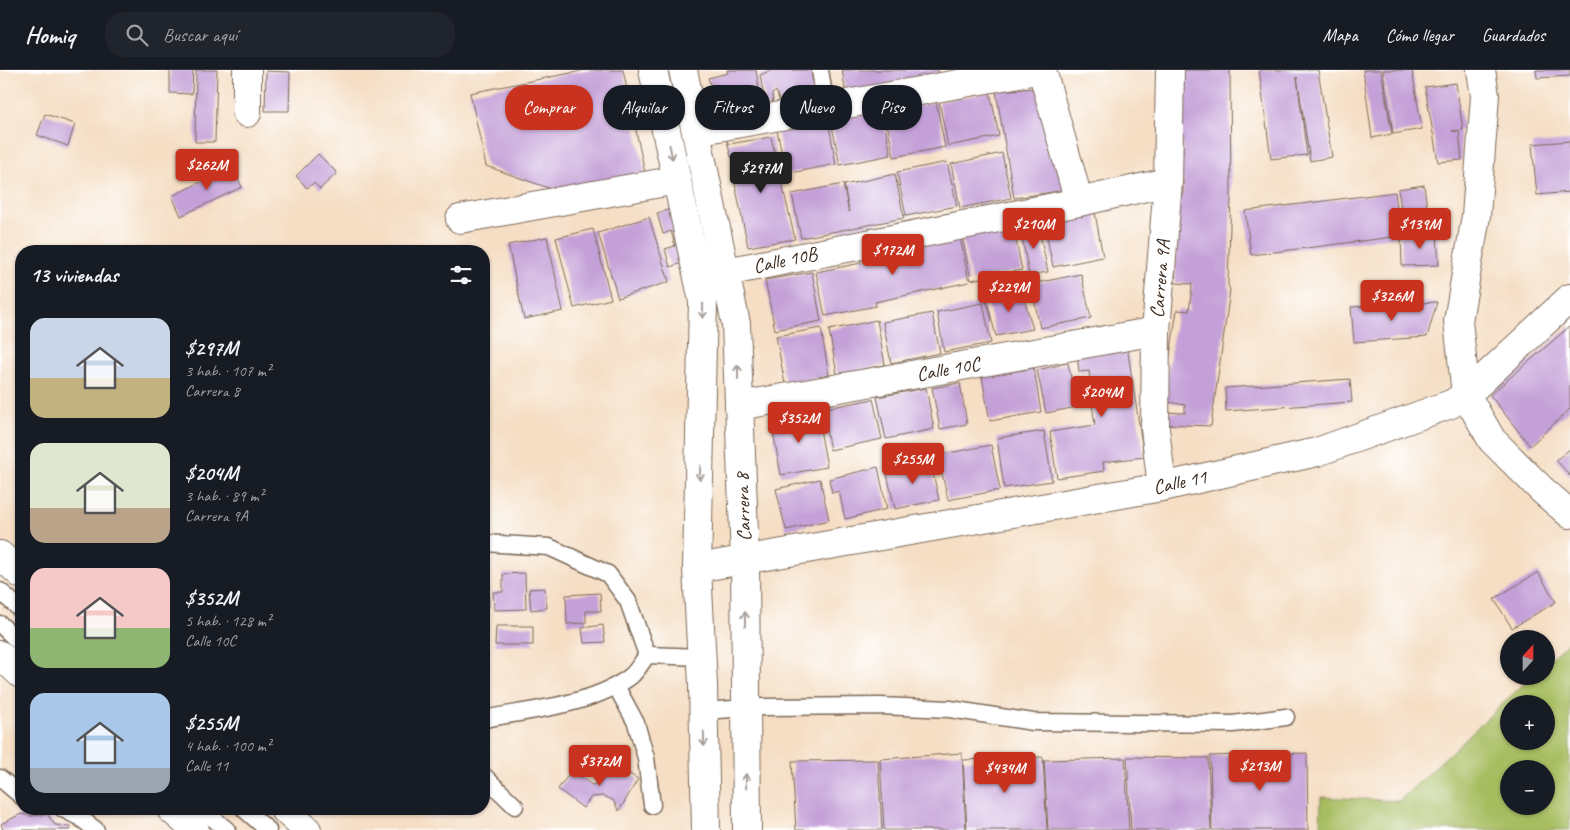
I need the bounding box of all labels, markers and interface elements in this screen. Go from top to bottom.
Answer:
search box [105,12,455,57]
text: Homiq [25,20,75,50]
icon: search [123,21,151,49]
text: Buscar aquí [163,23,237,47]
text: Mapa [1323,24,1358,46]
text: Cómo llegar [1386,24,1454,46]
text: Guardados [1482,24,1545,46]
chip: Comprar [505,85,593,130]
chip: Alquilar [603,85,685,130]
chip: Filtros [695,85,770,130]
chip: Nuevo [780,85,852,130]
chip: Piso [862,85,922,130]
one-way arrow [667,143,676,159]
pin: $262M [172,148,242,191]
pin: $297M [726,152,796,194]
text: $262M [187,155,227,175]
text: $297M [741,158,781,178]
pin: $210M [999,208,1069,250]
pin: $139M [1385,208,1455,250]
text: $210M [1014,214,1054,234]
text: $139M [1400,214,1440,234]
pin: $172M [858,234,928,276]
street label: Carrera 9A [1144,238,1176,319]
text: $172M [873,240,913,260]
street label: Calle 10B [751,241,821,279]
icon: filters [447,261,475,289]
text: 13 viviendas [30,262,118,288]
pin: $229M [974,270,1044,313]
text: $229M [989,277,1029,297]
pin: $326M [1357,280,1427,322]
text: $326M [1372,286,1412,306]
one-way arrow [698,302,708,319]
text: $297M [185,335,238,361]
icon: home [70,338,130,398]
street label: Calle 10C [914,351,984,387]
text: 3 hab. · 107 m² [185,361,271,381]
one-way arrow [734,364,743,380]
pin: $204M [1067,376,1137,418]
text: Carrera 8 [185,381,240,401]
text: $204M [1082,382,1122,402]
pin: $352M [764,402,834,444]
text: $352M [779,408,819,428]
pin: $255M [878,442,948,485]
text: $255M [893,449,933,469]
text: $204M [185,460,238,486]
icon: home [70,463,130,523]
street label: Calle 11 [1151,464,1210,500]
one-way arrow [695,465,705,481]
street label: Carrera 8 [729,470,757,542]
text: 3 hab. · 89 m² [185,486,264,506]
text: Carrera 9A [185,506,248,526]
text: $352M [185,585,238,611]
icon: home [70,588,130,648]
text: 5 hab. · 128 m² [185,611,271,631]
one-way arrow [740,611,750,628]
north arrow [1500,630,1555,685]
map controls [1500,630,1555,815]
text: Calle 10C [185,631,236,651]
button: + [1500,695,1555,750]
text: $255M [185,710,237,736]
icon: home [70,713,130,773]
one-way arrow [699,730,709,747]
text: 4 hab. · 100 m² [185,736,271,756]
pin: $372M [565,744,635,787]
pin: $213M [1225,750,1295,792]
text: $372M [580,751,620,771]
pin: $434M [970,752,1040,794]
text: Calle 11 [185,756,228,776]
text: $213M [1240,756,1280,776]
text: $434M [985,758,1025,778]
button: − [1500,760,1555,815]
one-way arrow [741,774,751,790]

